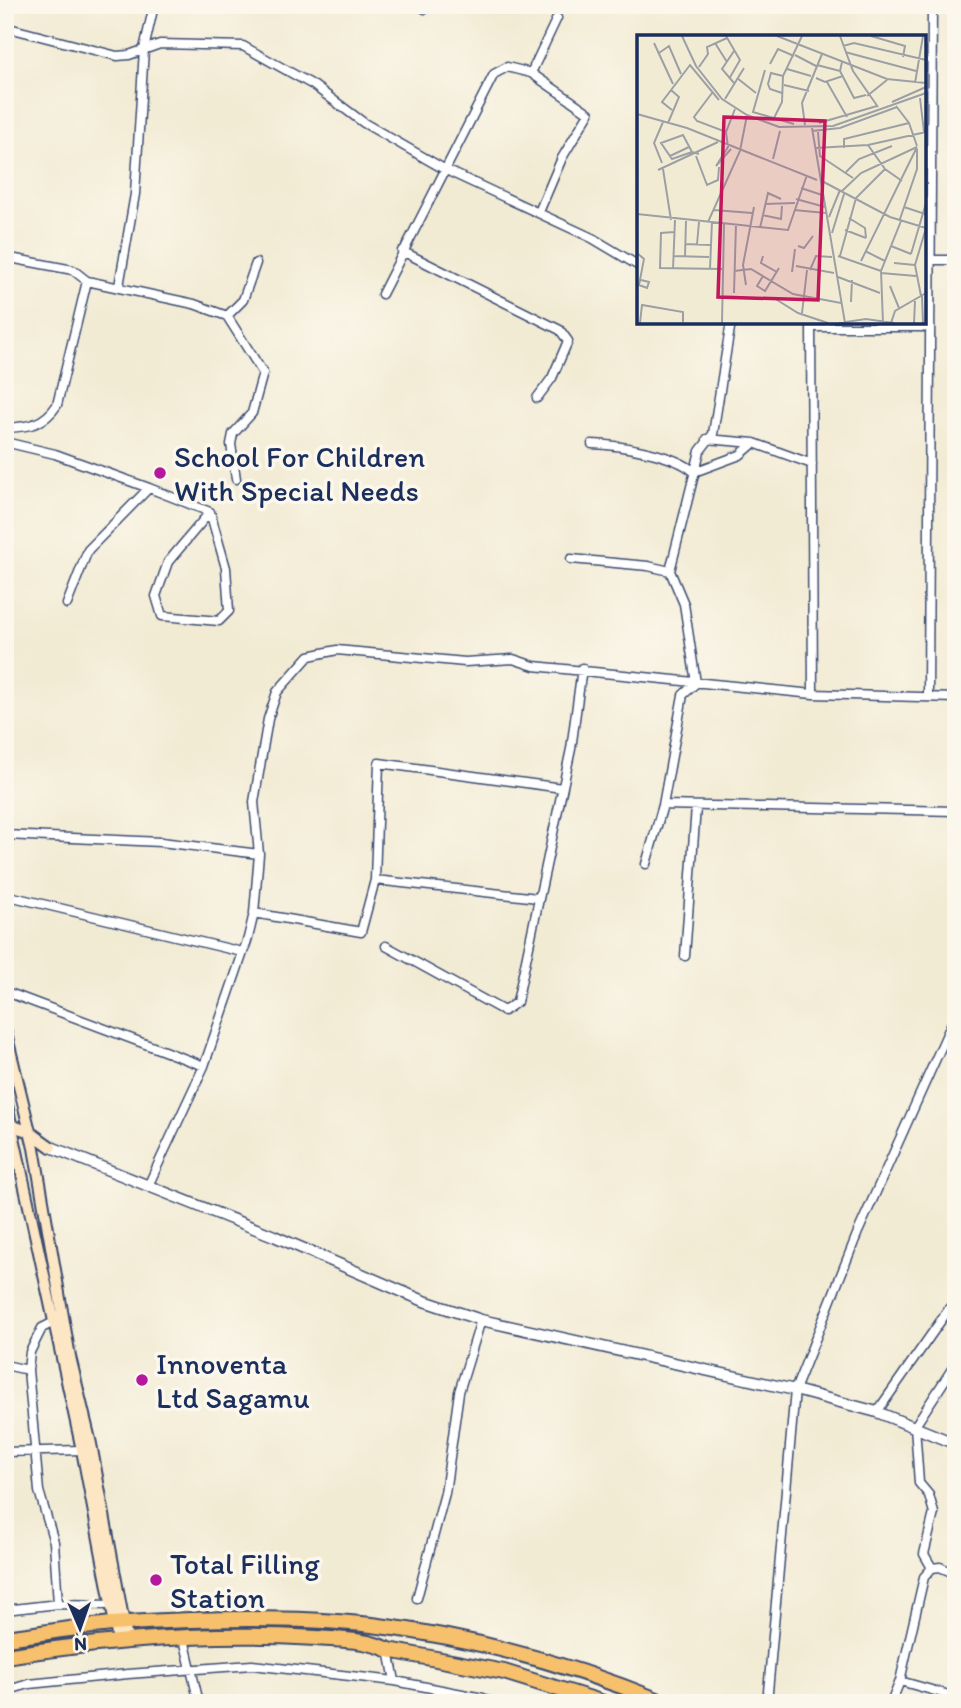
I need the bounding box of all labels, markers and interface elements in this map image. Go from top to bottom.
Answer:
inset map [637,35,926,324]
place label: School For Children With Special Needs [174,438,425,509]
marker: School For Children With Special Needs [152,465,168,481]
place label: Innoventa Ltd Sagamu [156,1345,310,1416]
marker: Innoventa Ltd Sagamu [134,1372,150,1388]
place label: Total Filling Station [170,1545,320,1616]
marker: Total Filling Station [148,1572,164,1588]
north arrow [46,1592,116,1662]
text: N [74,1633,87,1656]

